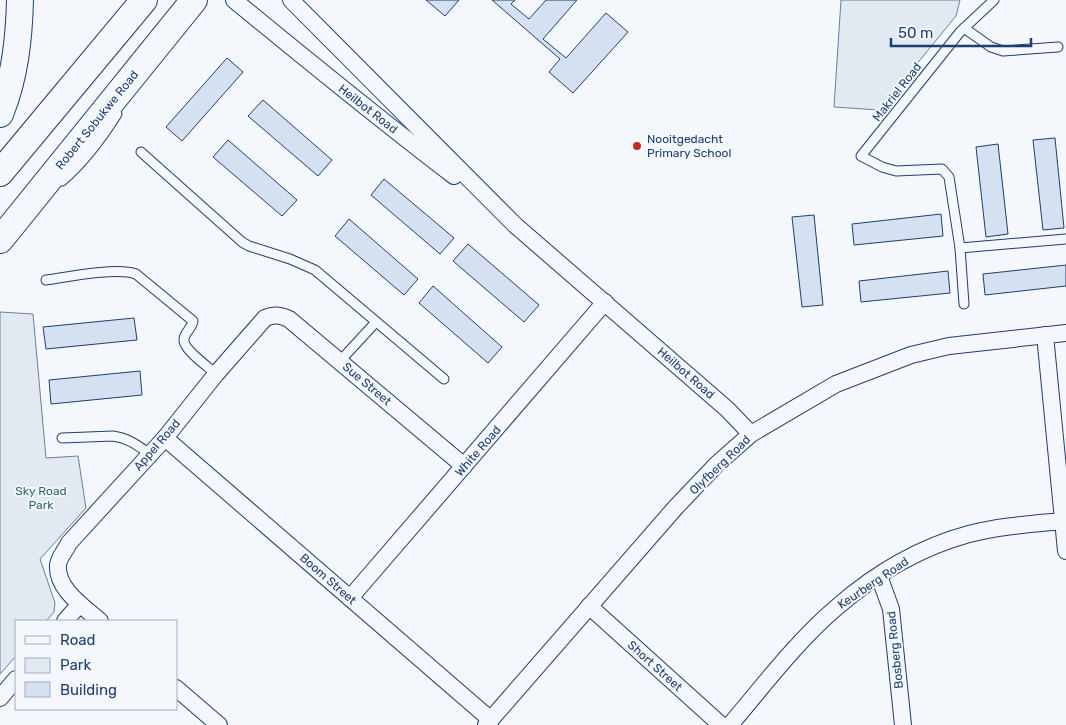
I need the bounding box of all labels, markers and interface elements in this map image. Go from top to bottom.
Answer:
scale bar [891,15,1031,47]
text: 50 m [898,24,933,42]
street label: Makriel Road [870,60,924,124]
street label: Robert Sobukwe Road [53,68,141,172]
street label: Heilbot Road [336,82,400,136]
place label: Nooitgedacht Primary School [647,132,731,160]
marker: Nooitgedacht Primary School [631,140,643,152]
street label: Heilbot Road [655,344,717,402]
street label: Sue Street [340,360,394,409]
street label: Appel Road [131,416,183,474]
street label: White Road [452,423,504,479]
street label: Olyfberg Road [687,432,753,498]
park label: Sky Road Park [15,484,67,512]
street label: Boom Street [297,551,359,607]
street label: Keurberg Road [835,554,911,612]
street label: Bosberg Road [884,611,906,689]
legend [15,620,178,710]
text: Road [60,631,96,649]
street label: Short Street [625,638,685,694]
text: Park [60,656,91,674]
text: Building [60,681,117,699]

